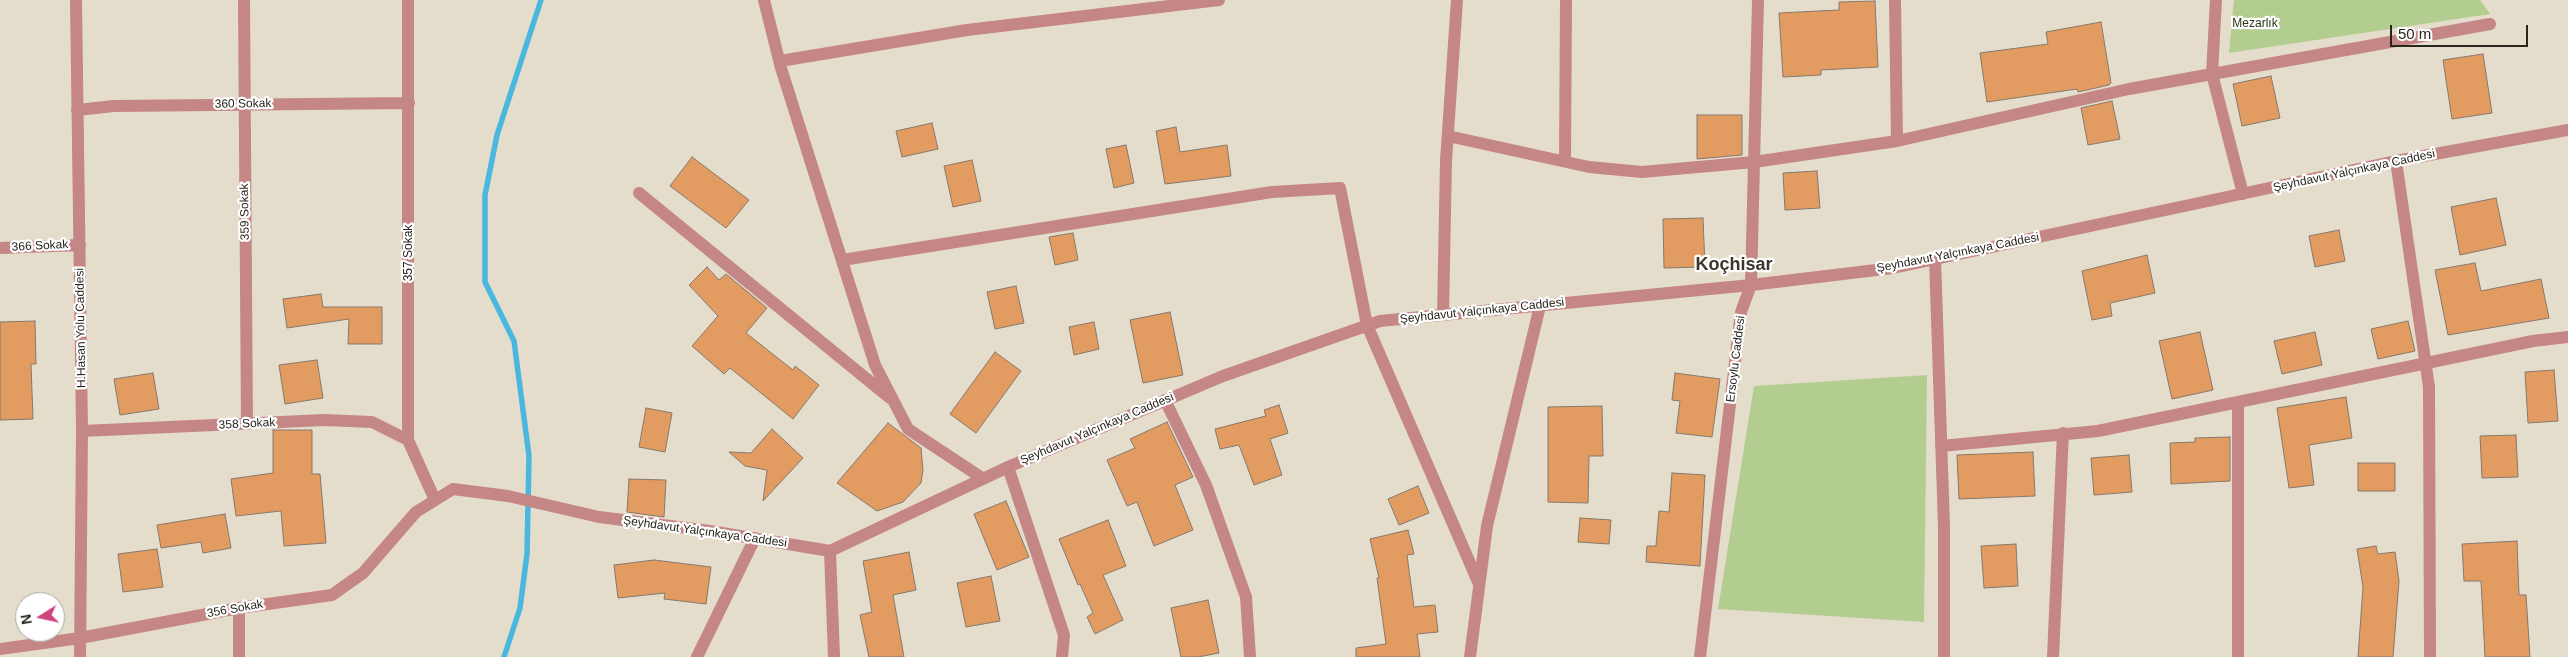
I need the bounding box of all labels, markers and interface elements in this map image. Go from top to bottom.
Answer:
scale bar [2393,15,2530,47]
park label: Mezarlık [2232,17,2278,31]
text: 50 m [2398,25,2431,42]
street label: 360 Sokak [215,96,271,112]
street label: Şeyhdavut Yalçınkaya Caddesi [2272,147,2436,195]
street label: 359 Sokak [237,184,253,240]
street label: 357 Sokak [402,225,416,281]
street label: Şeyhdavut Yalçınkaya Caddesi [1876,230,2040,276]
street label: 366 Sokak [11,237,69,255]
district label: Koçhisar [1695,254,1773,276]
street label: H.Hasan Yolu Caddesi [73,268,89,388]
street label: Şeyhdavut Yalçınkaya Caddesi [1399,295,1565,327]
street label: Ersoylu Caddesi [1724,315,1748,403]
street label: Şeyhdavut Yalçınkaya Caddesi [1018,390,1176,468]
street label: 358 Sokak [218,415,276,433]
street label: Şeyhdavut Yalçınkaya Caddesi [622,513,788,551]
north arrow [15,592,65,642]
street label: 356 Sokak [206,597,264,621]
text: N [17,613,35,626]

